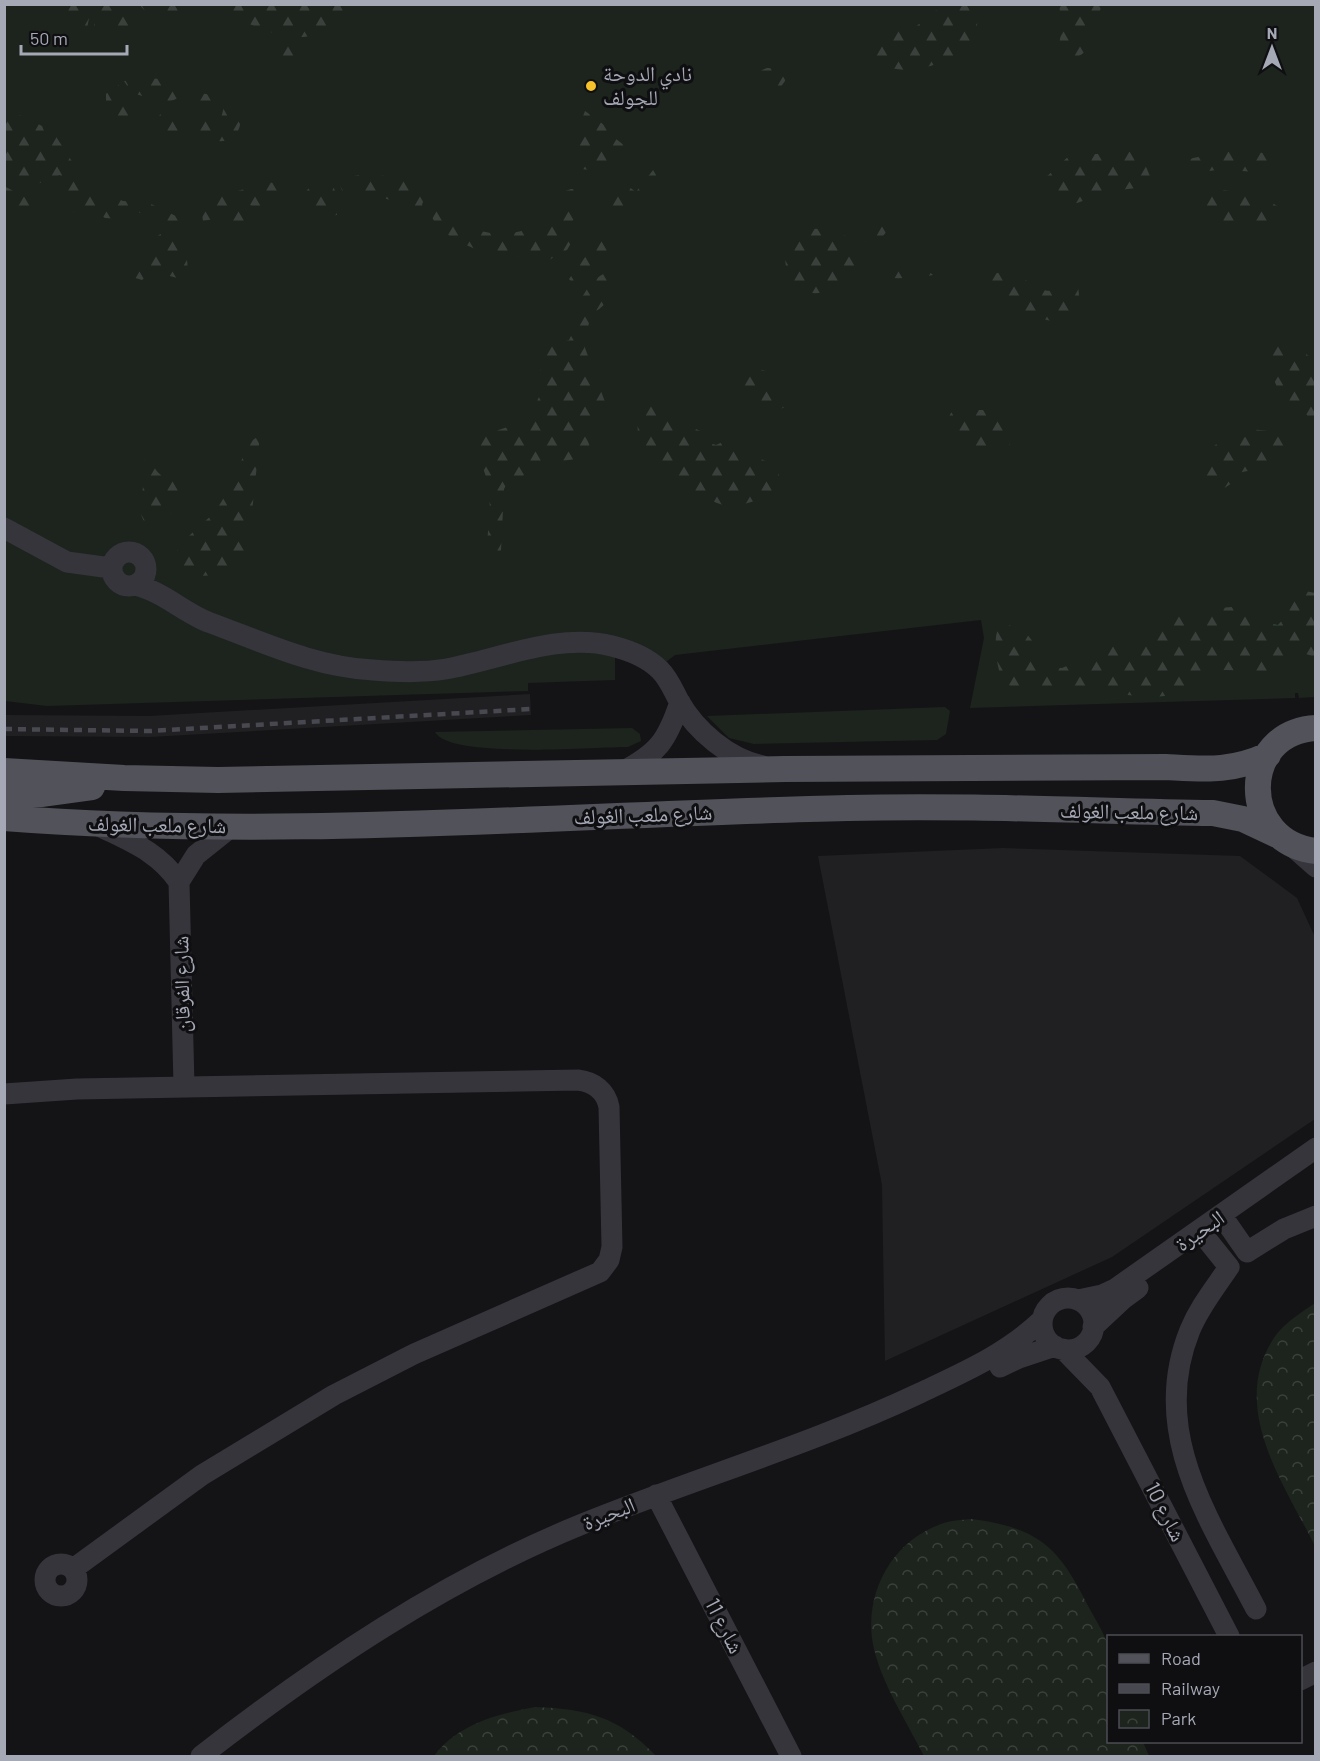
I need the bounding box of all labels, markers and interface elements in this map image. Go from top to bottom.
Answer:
scale bar [21,18,128,56]
north arrow [1242,18,1302,78]
text: N [1267,23,1277,42]
text: 50 m [30,27,68,49]
place label: نادي الدوحة للجولف [603,60,692,109]
marker: نادي الدوحة للجولف [584,79,598,93]
street label: شارع ملعب الغولف [1060,797,1198,826]
street label: شارع ملعب الغولف [573,799,713,830]
street label: شارع ملعب الغولف [88,810,226,839]
street label: شارع الفرقان [167,935,196,1033]
street label: البحيرة [1170,1204,1229,1256]
street label: شارع 10 [1139,1477,1192,1546]
street label: البحيرة [579,1491,638,1535]
street label: شارع 11 [699,1593,750,1658]
legend [1107,1635,1302,1743]
text: Road [1161,1647,1201,1669]
text: Railway [1161,1677,1220,1699]
text: Park [1161,1707,1196,1729]

